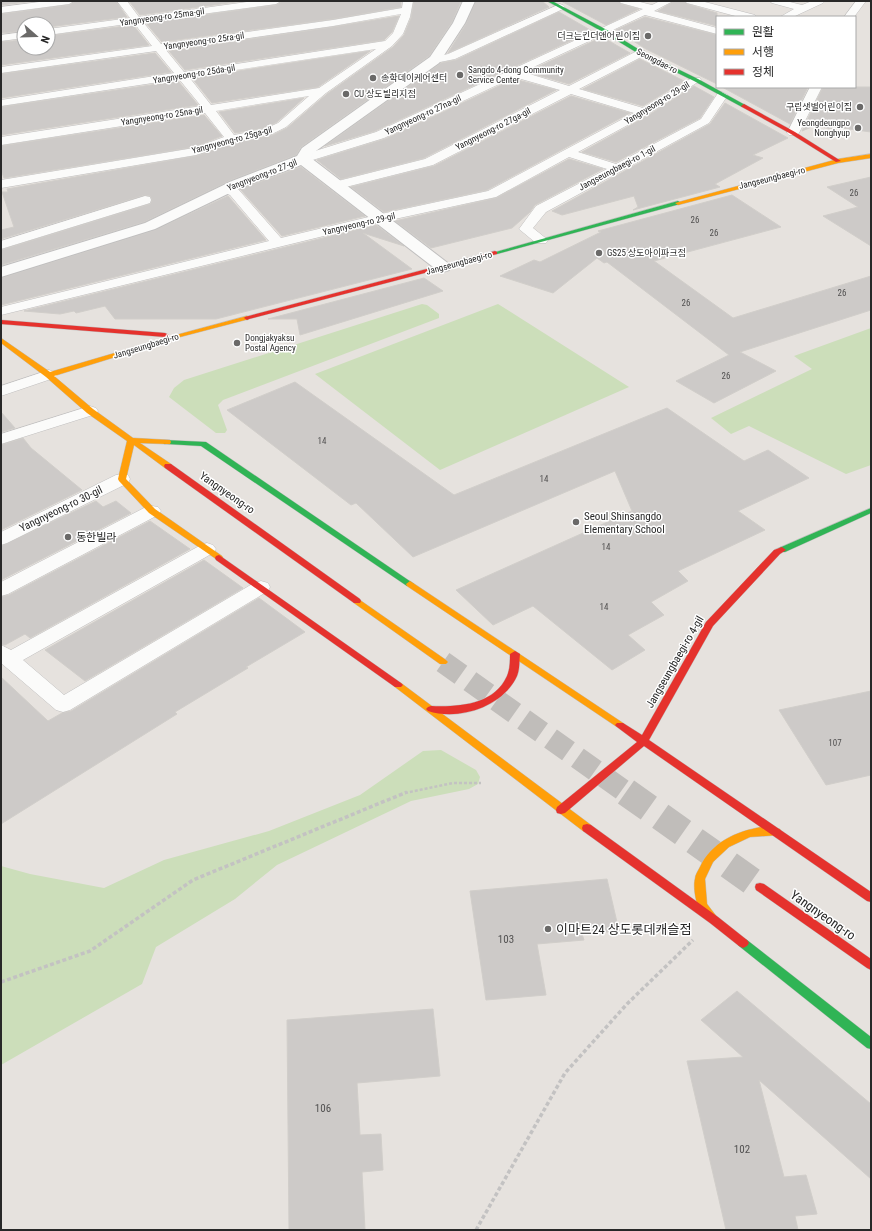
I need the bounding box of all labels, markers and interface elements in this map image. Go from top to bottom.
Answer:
street label: Yangnyeong-ro 25ma-gil [119,6,205,28]
north arrow [16,16,56,56]
legend [716,16,856,88]
text: 원활 [752,25,774,39]
street label: Yangnyeong-ro 25ra-gil [163,30,245,52]
place label: 더크는킨더앤어린이집 [557,31,640,41]
marker: 더크는킨더앤어린이집 [643,31,653,41]
text: N [38,34,52,45]
text: 서행 [752,45,774,59]
street label: Seongdae-ro [635,46,680,76]
street label: Yangnyeong-ro 25da-gil [152,63,236,85]
place label: Sangdo 4-dong Community Service Center [468,65,564,85]
text: 정체 [752,65,774,79]
marker: Sangdo 4-dong Community Service Center [455,70,465,80]
place label: 송학데이케어센터 [381,72,447,83]
marker: 송학데이케어센터 [368,73,378,83]
street label: Yangnyeong-ro 29-gil [623,80,691,126]
marker: CU 상도빌리지점 [341,89,351,99]
place label: CU 상도빌리지점 [354,89,416,99]
street label: Yangnyeong-ro 27na-gil [383,93,463,137]
place label: 구립샛별어린이집 [786,102,852,112]
marker: 구립샛별어린이집 [855,102,865,112]
street label: Yangnyeong-ro 25na-gil [120,105,204,127]
street label: Yangnyeong-ro 27ga-gil [454,106,532,152]
place label: Yeongdeungpo Nonghyup [797,118,851,138]
marker: Yeongdeungpo Nonghyup [853,123,863,133]
street label: Yangnyeong-ro 25ga-gil [191,124,273,156]
street label: Jangseungbaegi-ro 1-gil [577,144,657,192]
street label: Yangnyeong-ro 27-gil [226,157,298,193]
street label: Jangseungbaegi-ro [738,165,807,191]
house number: 26 [850,188,858,198]
street label: Yangnyeong-ro 29-gil [322,211,396,237]
house number: 26 [691,215,699,225]
house number: 26 [710,228,718,238]
marker: GS25 상도아이파크점 [594,248,604,258]
place label: GS25 상도아이파크점 [607,248,686,258]
street label: Jangseungbaegi-ro [425,249,494,277]
house number: 26 [838,288,846,298]
house number: 26 [682,298,690,308]
street label: Jangseungbaegi-ro [112,331,180,361]
place label: Dongjakyaksu Postal Agency [245,333,296,353]
marker: Dongjakyaksu Postal Agency [232,338,242,348]
house number: 26 [722,371,730,381]
house number: 14 [318,436,327,446]
street label: Yangnyeong-ro [197,469,257,517]
house number: 14 [540,474,549,484]
street label: Yangnyeong-ro 30-gil [17,483,105,535]
place label: Seoul Shinsangdo Elementary School [584,510,665,536]
marker: Seoul Shinsangdo Elementary School [571,517,581,527]
place label: 동한빌라 [76,531,116,544]
marker: 동한빌라 [63,532,73,542]
house number: 14 [602,542,611,552]
house number: 14 [600,602,609,612]
street label: Jangseungbaegi-ro 4-gil [643,614,707,710]
house number: 107 [828,738,842,748]
street label: Yangnyeong-ro [788,887,858,943]
place label: 이마트24 상도롯데캐슬점 [556,922,691,937]
marker: 이마트24 상도롯데캐슬점 [543,924,553,934]
house number: 103 [498,933,514,946]
house number: 106 [315,1102,331,1115]
house number: 102 [734,1143,750,1156]

